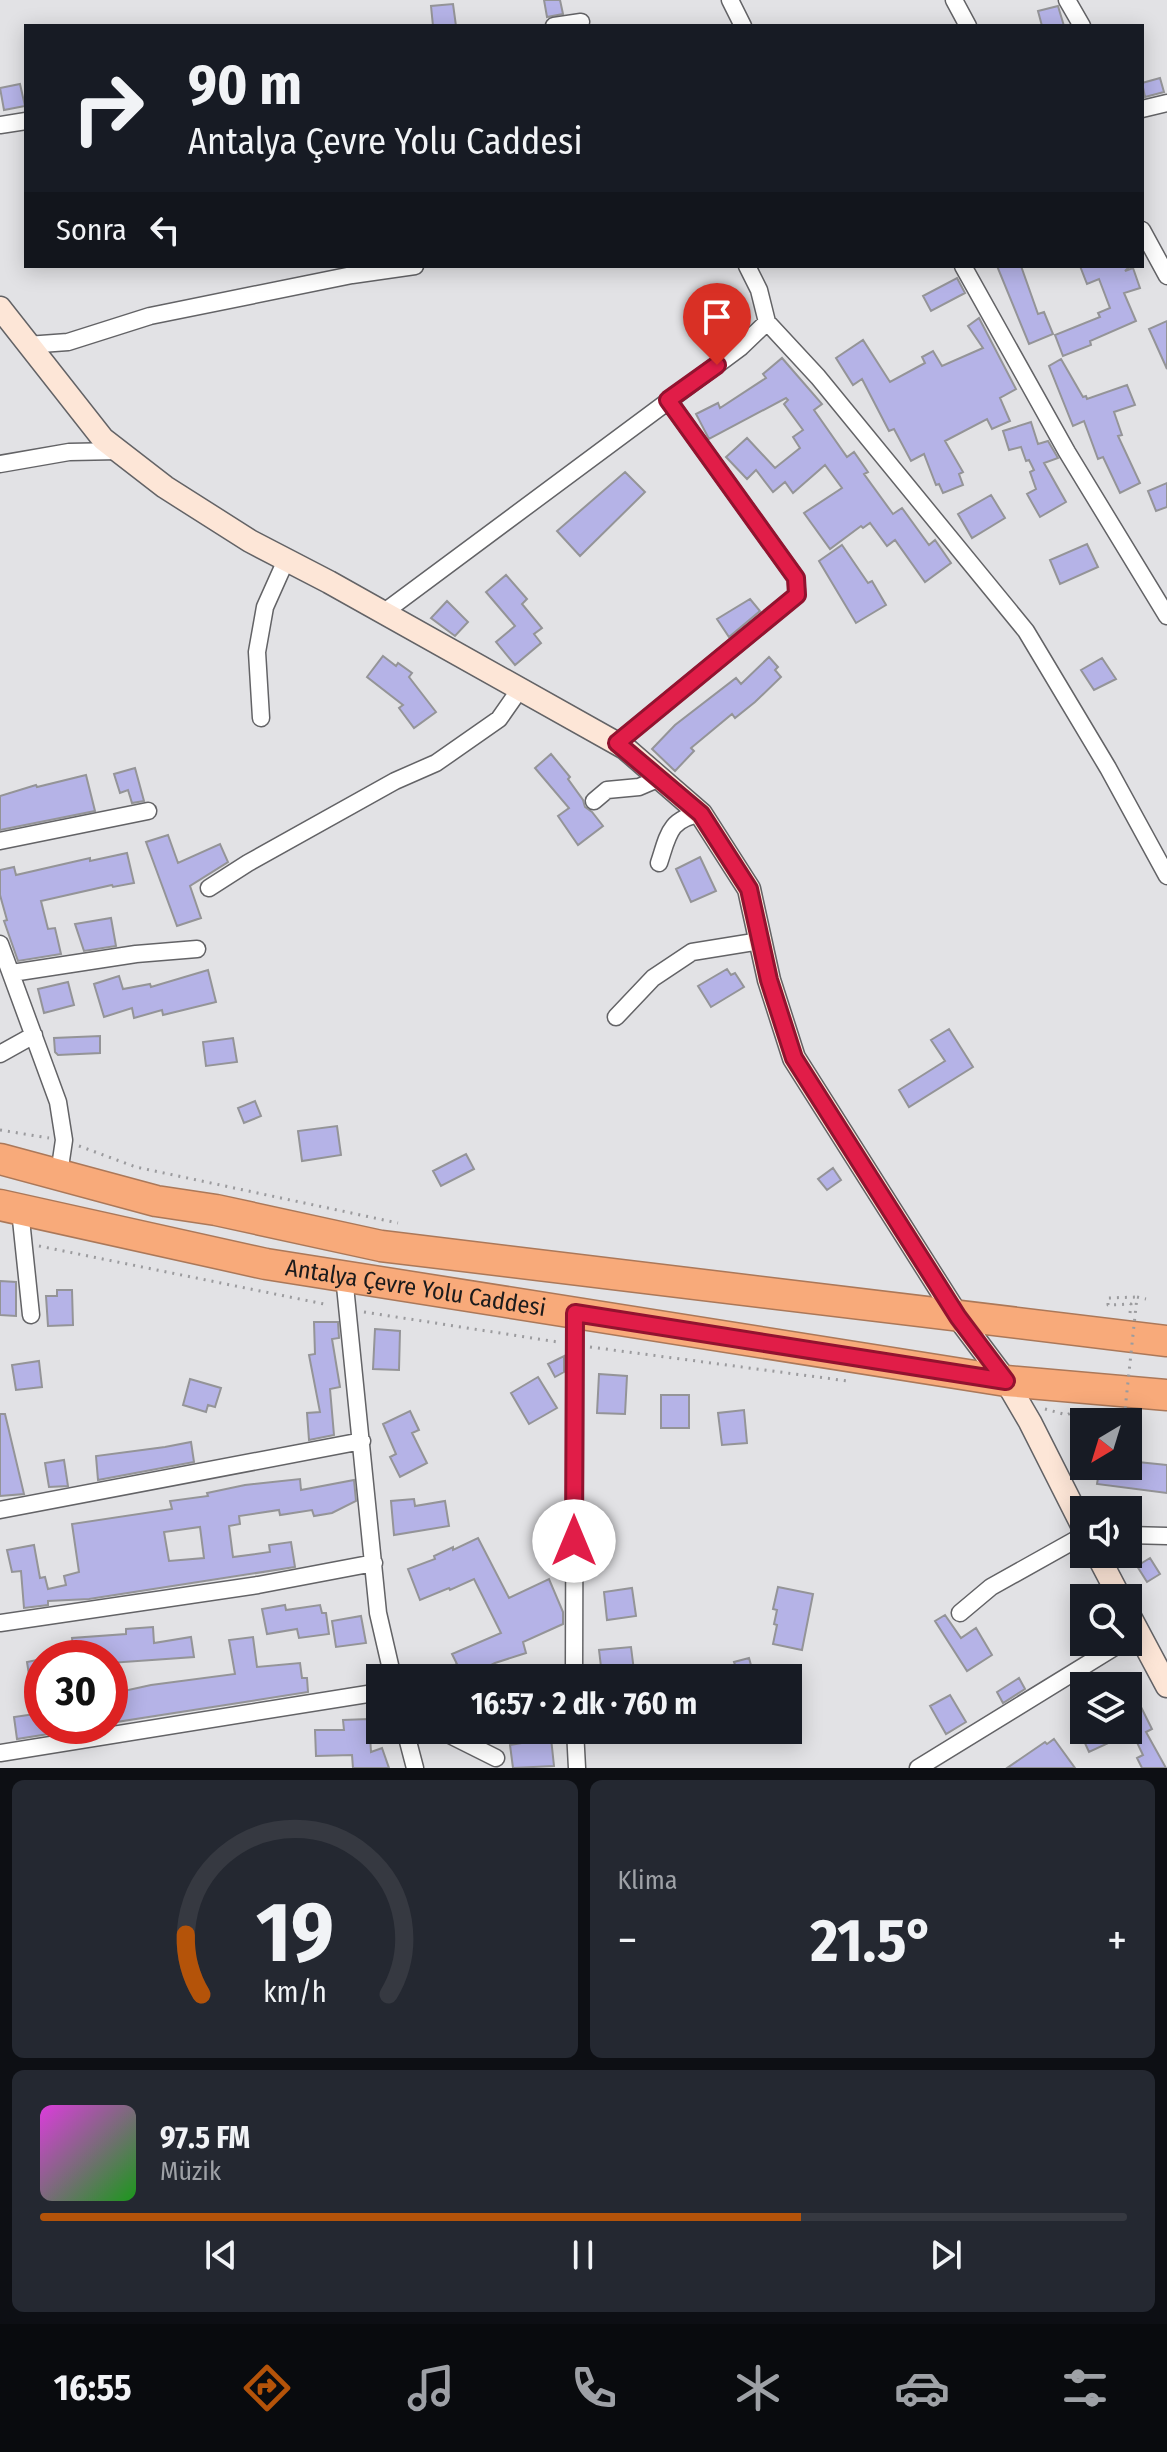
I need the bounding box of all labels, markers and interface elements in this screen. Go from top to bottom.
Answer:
text: 90 m [188,52,302,119]
icon: right [56,56,160,160]
text: Antalya Çevre Yolu Caddesi [188,120,582,164]
icon: left [143,208,187,252]
text: Sonra [56,212,127,248]
pin [683,283,751,365]
icon: arrive [695,295,739,339]
street label: Antalya Çevre Yolu Caddesi [284,1253,548,1322]
north arrow [1070,1408,1142,1480]
map controls [1070,1408,1142,1744]
button: sound [1070,1496,1142,1568]
position arrow [532,1499,616,1583]
button: search [1070,1584,1142,1656]
speed limit sign: 30 [24,1640,128,1744]
button: layers [1070,1672,1142,1744]
text: 16:57 · 2 dk · 760 m [471,1686,697,1722]
text: Klima [618,1865,677,1896]
text: 19 [256,1883,334,1983]
text: 21.5° [810,1905,934,1977]
text: − [618,1914,637,1967]
text: + [1107,1914,1127,1967]
text: km/h [263,1975,327,2010]
text: 97.5 FM [160,2120,250,2156]
text: Müzik [160,2156,221,2187]
icon: previous [199,2233,243,2277]
icon: pause [561,2233,605,2277]
icon: next [924,2233,968,2277]
icon: directions [239,2360,295,2416]
icon: music [403,2360,459,2416]
icon: phone [566,2360,622,2416]
icon: climate [730,2360,786,2416]
icon: car [894,2360,950,2416]
icon: filters [1057,2360,1113,2416]
text: 16:55 [54,2366,132,2410]

